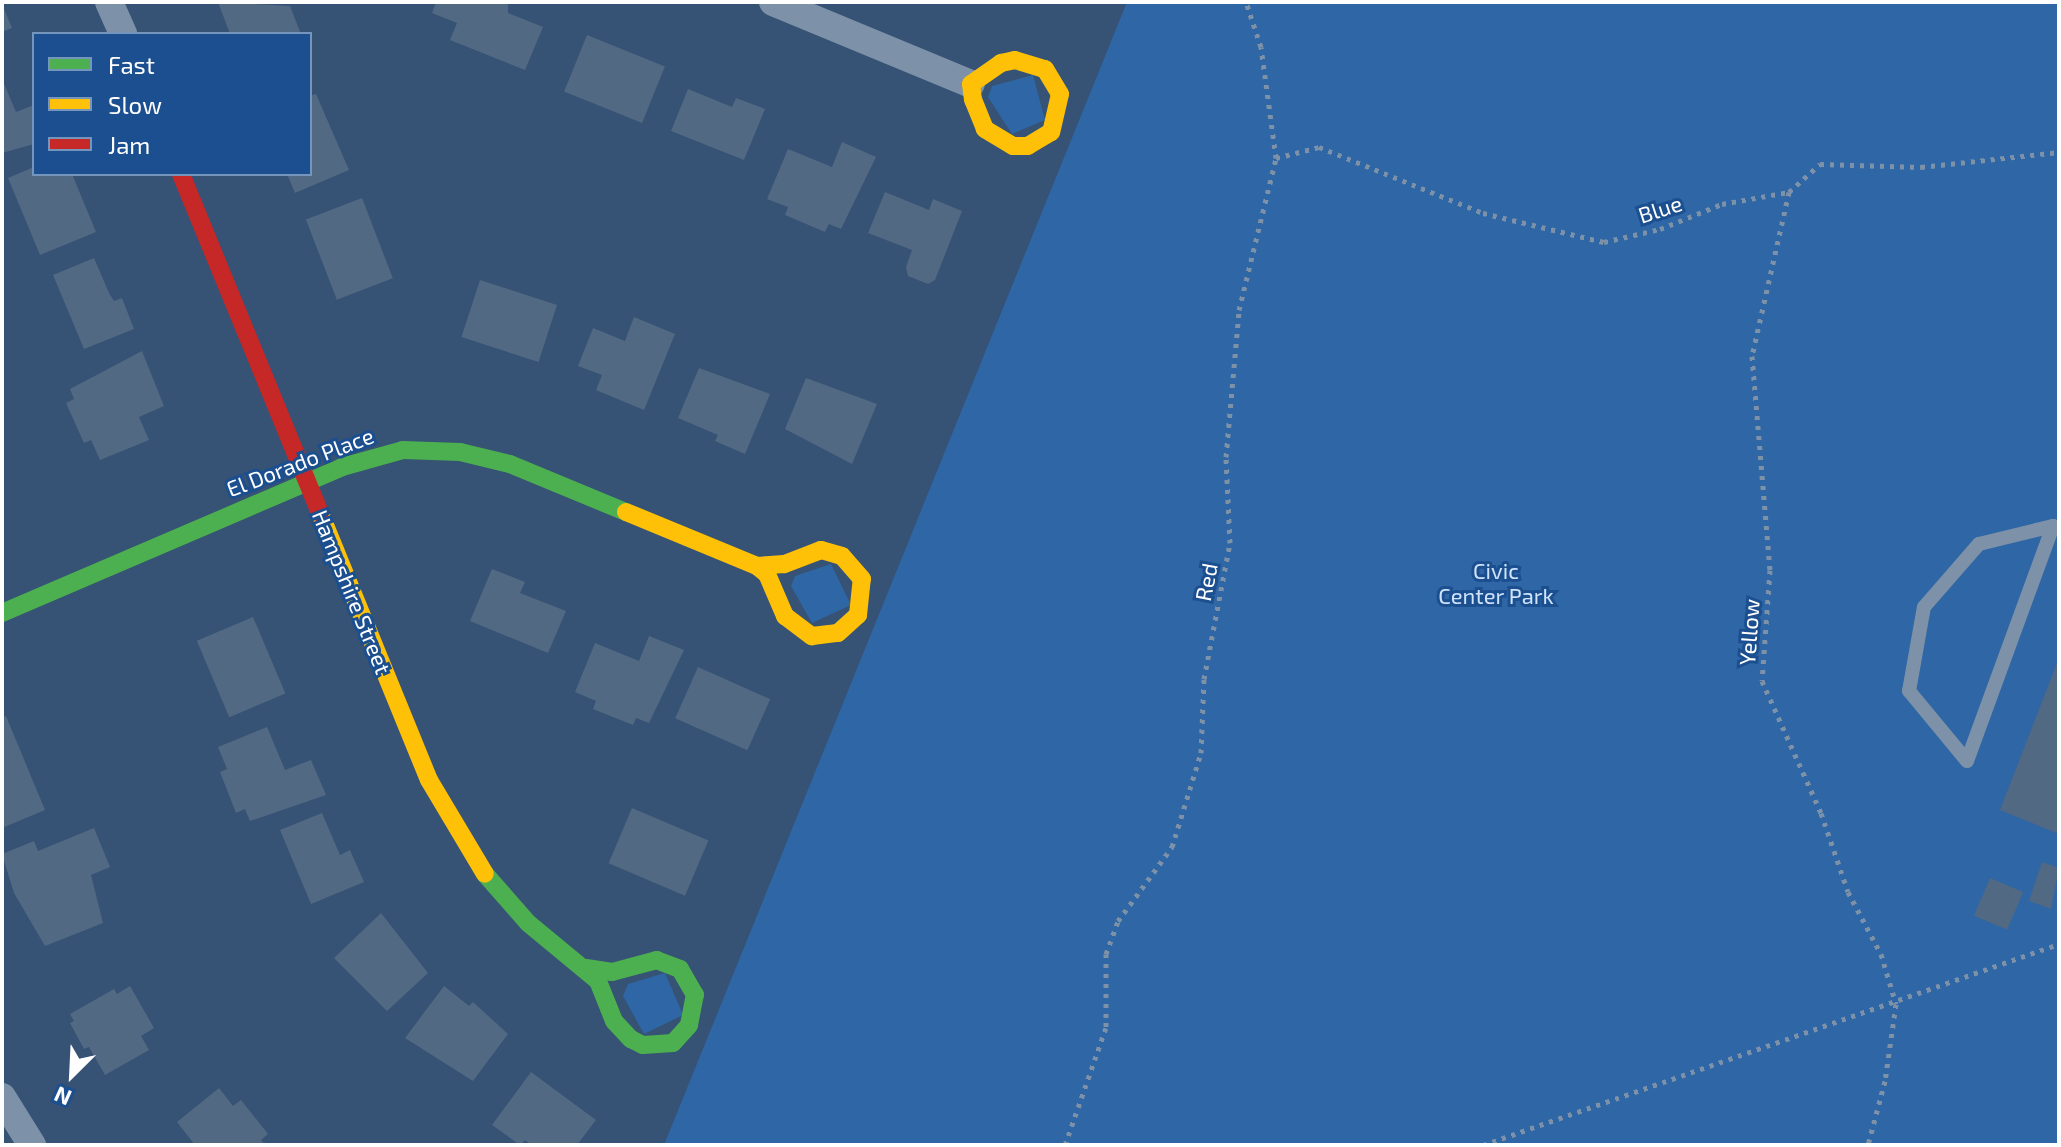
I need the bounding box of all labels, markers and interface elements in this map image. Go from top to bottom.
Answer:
legend [32,32,312,176]
text: Fast [108,50,155,79]
text: Slow [108,90,162,119]
text: Jam [108,130,150,159]
street label: Blue [1635,190,1685,228]
street label: El Dorado Place [223,422,377,502]
street label: Hampshire Street [307,506,397,678]
park label: Civic Center Park [1438,557,1554,608]
street label: Red [1189,561,1223,603]
street label: Yellow [1734,598,1764,666]
north arrow [32,1035,112,1115]
text: N [50,1082,75,1112]

